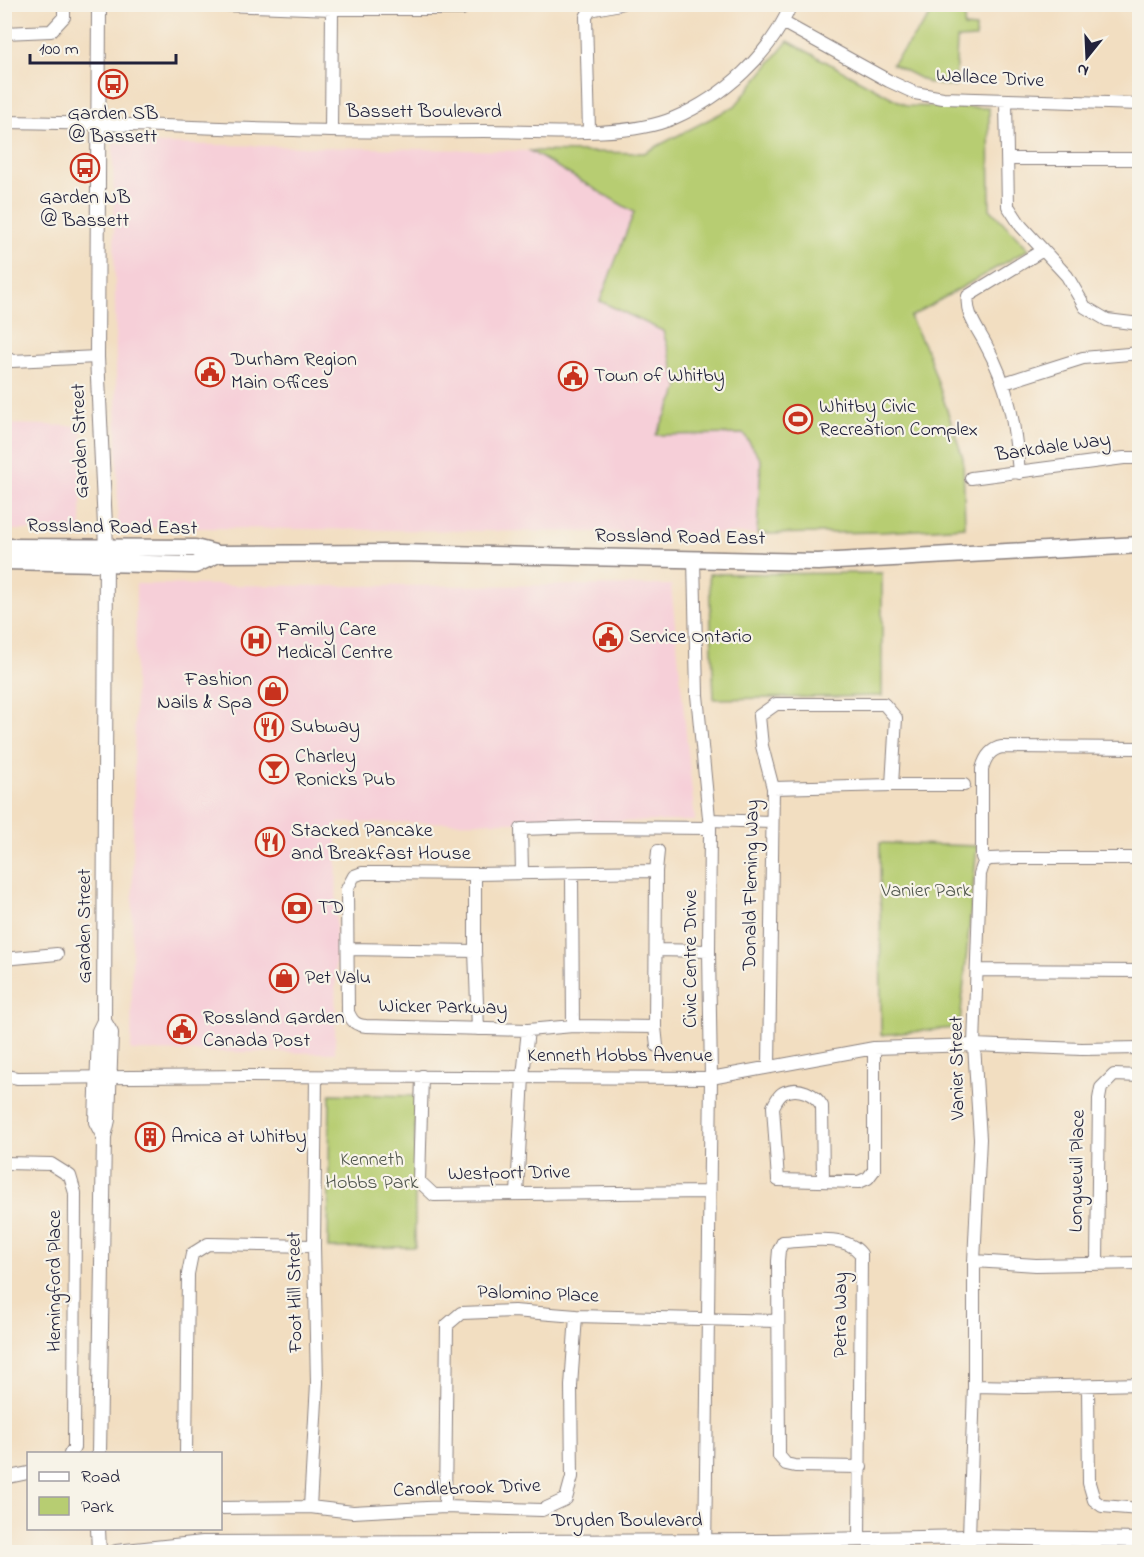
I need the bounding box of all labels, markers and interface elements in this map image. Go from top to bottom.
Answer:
scale bar [30,27,176,65]
north arrow [1057,27,1117,87]
text: 100 m [39,37,79,63]
text: N [1074,56,1092,82]
street label: Wallace Drive [935,62,1045,96]
bus stop icon: Garden SB @ Bassett [97,68,129,100]
street label: Bassett Boulevard [345,98,502,127]
place label: Garden SB @ Bassett [68,100,158,152]
bus stop icon: Garden NB @ Bassett [69,152,101,184]
place label: Garden NB @ Bassett [39,184,131,236]
place label: Durham Region Main Offices [230,346,357,398]
public building icon: Durham Region Main Offices [194,356,226,388]
public building icon: Town of Whitby [557,360,589,392]
place label: Town of Whitby [594,362,725,391]
street label: Garden Street [64,383,97,499]
place label: Whitby Civic Recreation Complex [819,393,978,445]
sports icon: Whitby Civic Recreation Complex [782,403,814,435]
street label: Barkdale Way [993,426,1112,471]
street label: Rossland Road East [27,512,198,544]
street label: Rossland Road East [595,522,766,554]
place label: Family Care Medical Centre [276,616,393,668]
public building icon: Service Ontario [592,621,624,653]
place label: Service Ontario [629,623,752,652]
hospital icon: Family Care Medical Centre [240,625,272,657]
place label: Fashion Nails & Spa [157,666,252,718]
shop icon: Fashion Nails & Spa [257,675,289,707]
restaurant icon: Subway [253,711,285,743]
place label: Subway [290,713,360,742]
place label: Charley Ronicks Pub [295,743,395,795]
bar icon: Charley Ronicks Pub [258,753,290,785]
street label: Donald Fleming Way [736,799,769,972]
place label: Stacked Pancake and Breakfast House [291,817,471,869]
restaurant icon: Stacked Pancake and Breakfast House [254,826,286,858]
street label: Garden Street [71,868,100,984]
park label: Vanier Park [880,877,971,906]
street label: Civic Centre Drive [677,890,706,1028]
bank icon: TD [281,892,313,924]
place label: TD [318,894,344,923]
shop icon: Pet Valu [268,962,300,994]
place label: Pet Valu [305,964,371,993]
street label: Wicker Parkway [378,992,508,1024]
place label: Rossland Garden Canada Post [203,1004,345,1056]
public building icon: Rossland Garden Canada Post [166,1013,198,1045]
street label: Vanier Street [943,1015,973,1121]
street label: Kenneth Hobbs Avenue [527,1042,713,1071]
street label: Longueuil Place [1062,1109,1095,1233]
building icon: Amica at Whitby [134,1121,166,1153]
place label: Amica at Whitby [171,1123,307,1152]
park label: Kenneth Hobbs Park [325,1146,419,1198]
street label: Westport Drive [448,1158,570,1190]
street label: Hemingford Place [41,1210,71,1352]
street label: Foot Hill Street [280,1231,312,1354]
street label: Petra Way [827,1272,856,1358]
street label: Palomino Place [477,1278,599,1312]
legend [27,1452,222,1530]
text: Road [81,1465,120,1491]
street label: Candlebrook Drive [393,1472,541,1506]
text: Park [81,1495,114,1521]
street label: Dryden Boulevard [550,1507,703,1536]

